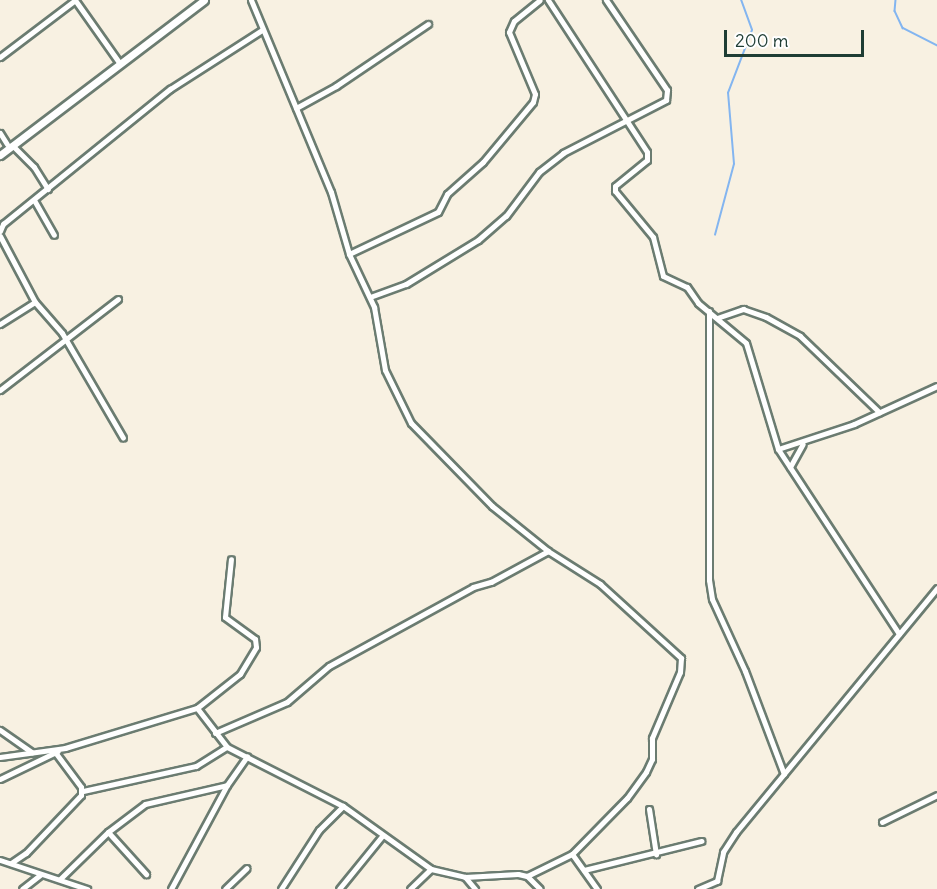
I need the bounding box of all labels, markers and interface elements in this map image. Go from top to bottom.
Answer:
scale bar [727,18,866,56]
text: 200 m [735,29,789,52]

